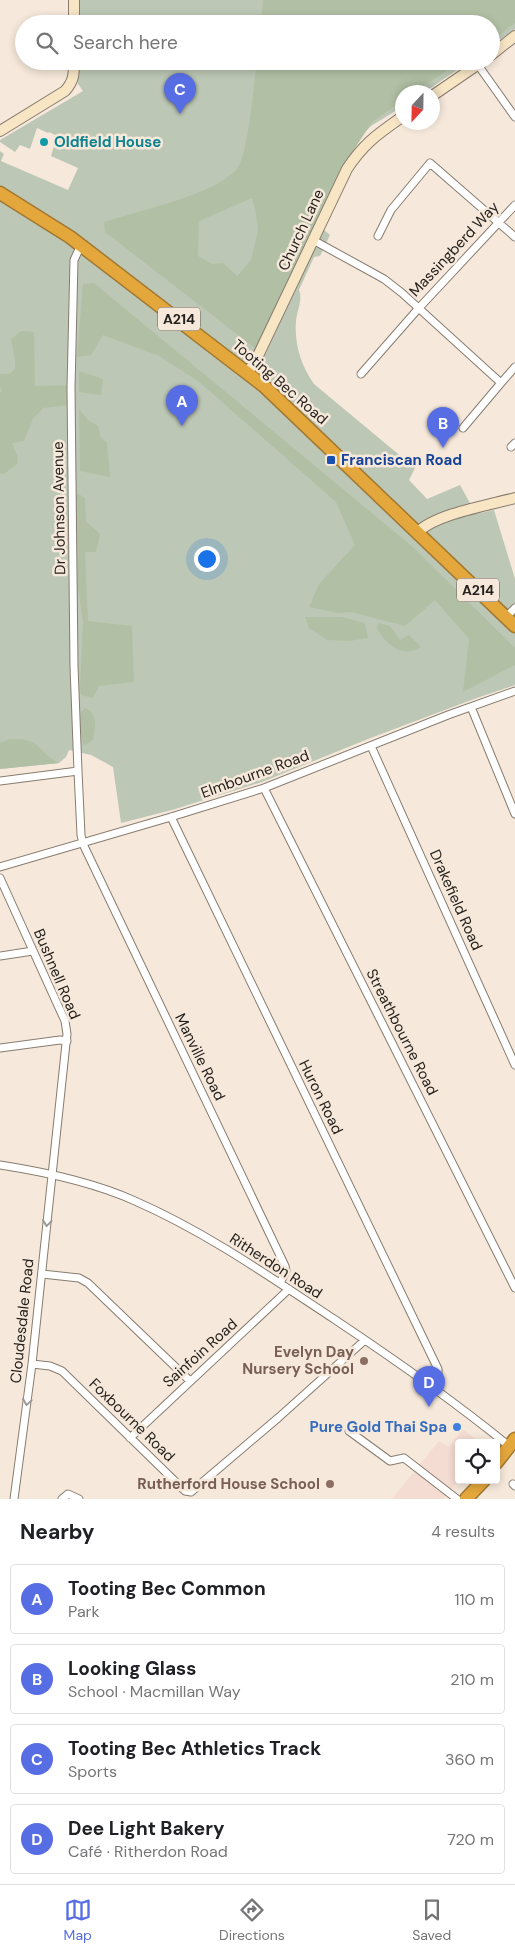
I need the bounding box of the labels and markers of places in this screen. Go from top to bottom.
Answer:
pin: C [164,73,196,114]
place label: Oldfield House [54,132,161,152]
marker: Oldfield House [38,136,50,148]
pin: A [166,385,198,426]
pin: B [427,407,459,448]
place label: Franciscan Road [341,450,462,470]
marker: Franciscan Road [325,454,337,466]
place label: Evelyn Day Nursery School [242,1342,354,1379]
marker: Evelyn Day Nursery School [358,1355,370,1367]
pin: D [413,1366,445,1407]
place label: Pure Gold Thai Spa [309,1417,447,1437]
marker: Pure Gold Thai Spa [451,1421,463,1433]
place label: Rutherford House School [137,1474,320,1494]
marker: Rutherford House School [324,1478,336,1490]

